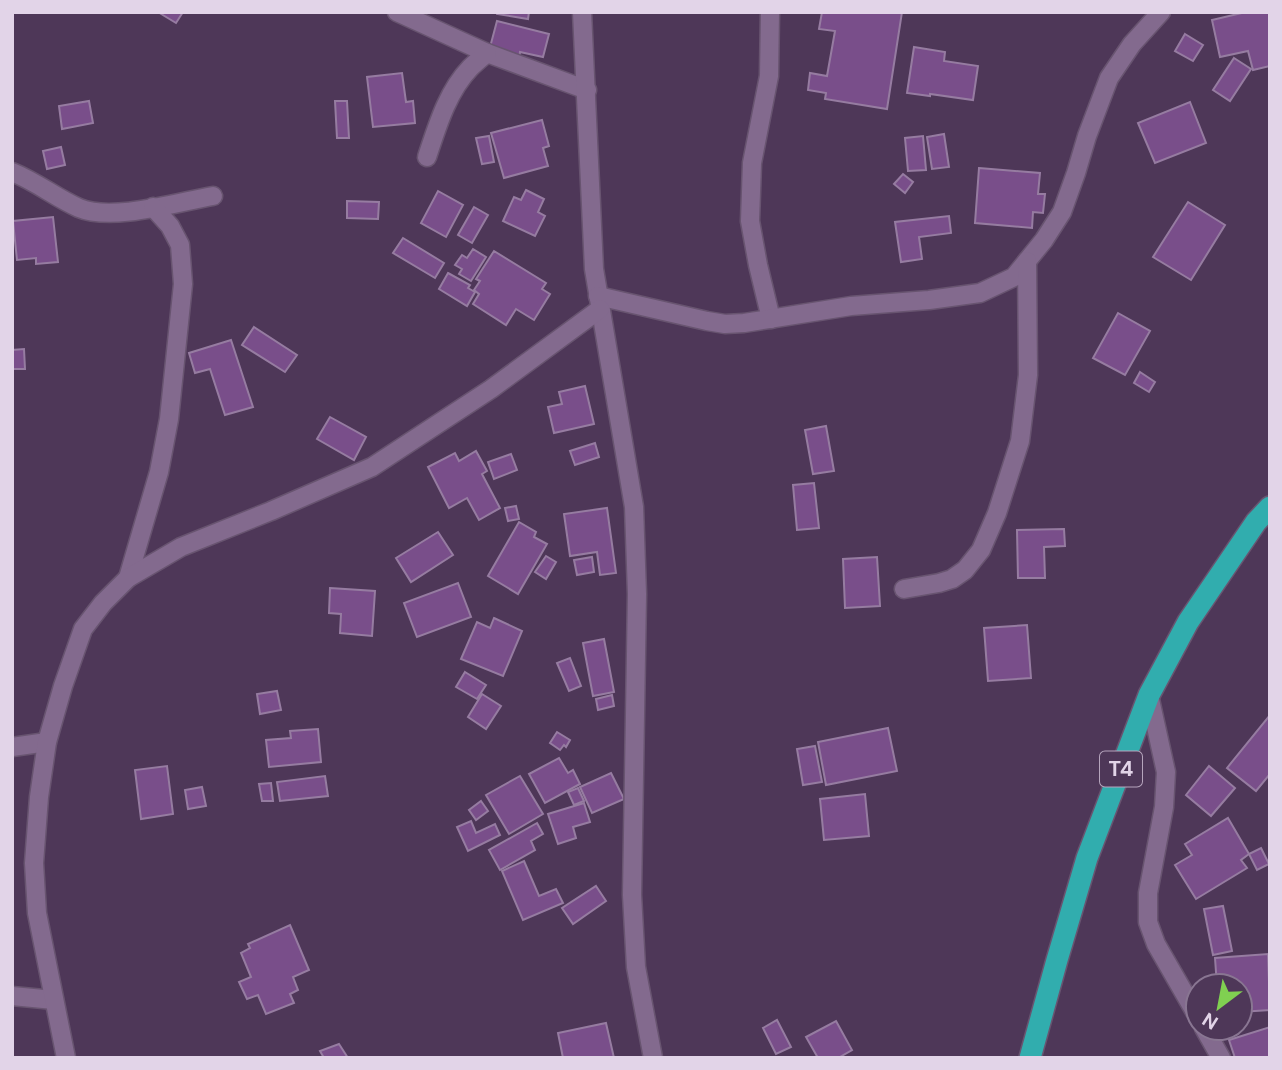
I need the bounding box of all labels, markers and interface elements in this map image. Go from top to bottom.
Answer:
road number: T4 [1100,752,1142,786]
north arrow [1184,972,1254,1042]
text: N [1198,1007,1223,1035]

